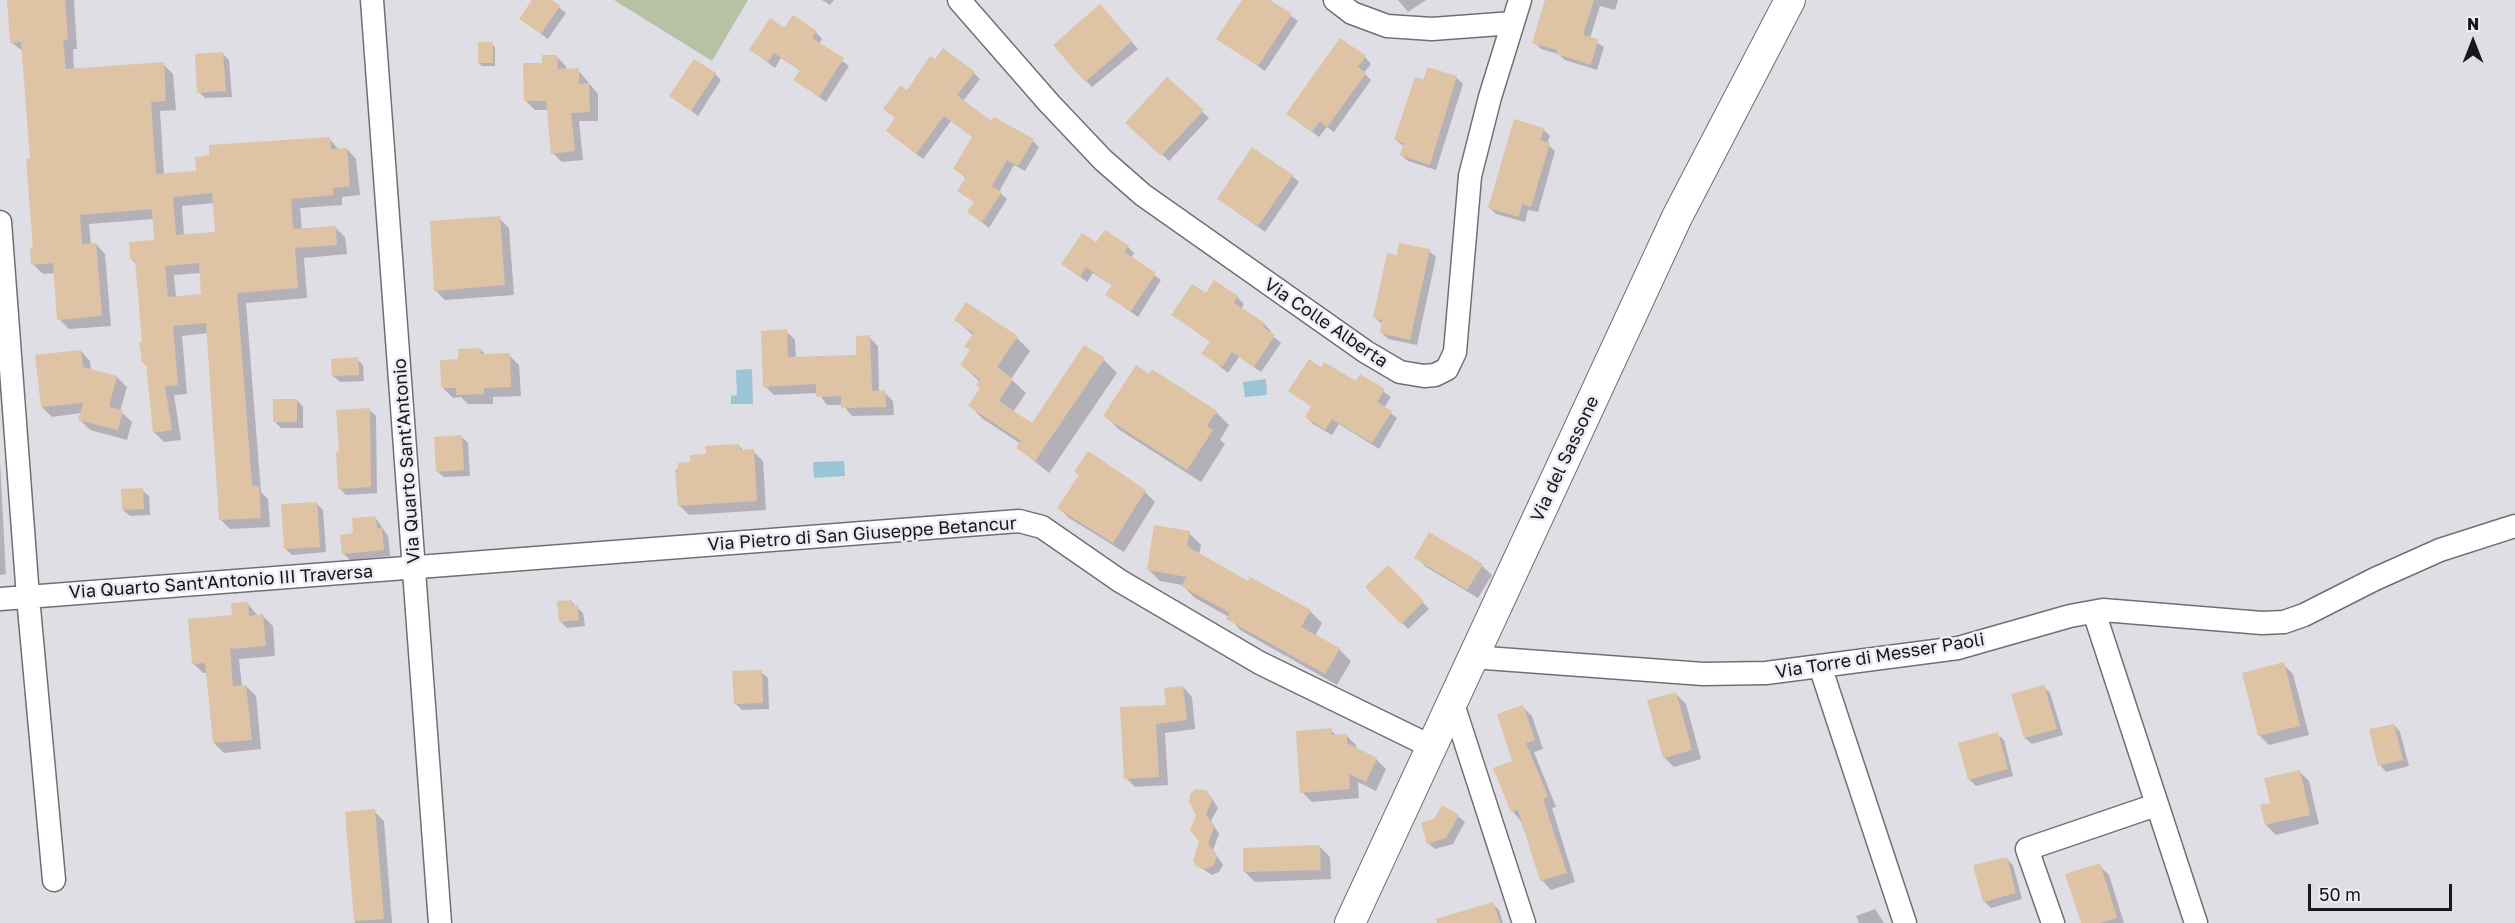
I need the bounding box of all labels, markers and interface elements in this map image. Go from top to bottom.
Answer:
north arrow [2443,12,2503,72]
text: N [2467,14,2479,34]
street label: Via Colle Alberta [1260,274,1392,372]
street label: Via Quarto Sant'Antonio [389,358,425,564]
street label: Via del Sassone [1526,393,1604,525]
street label: Via Pietro di San Giuseppe Betancur [707,512,1017,556]
street label: Via Quarto Sant'Antonio III Traversa [68,561,374,603]
street label: Via Torre di Messer Paoli [1774,629,1986,683]
scale bar [2311,872,2455,910]
text: 50 m [2319,883,2361,905]

